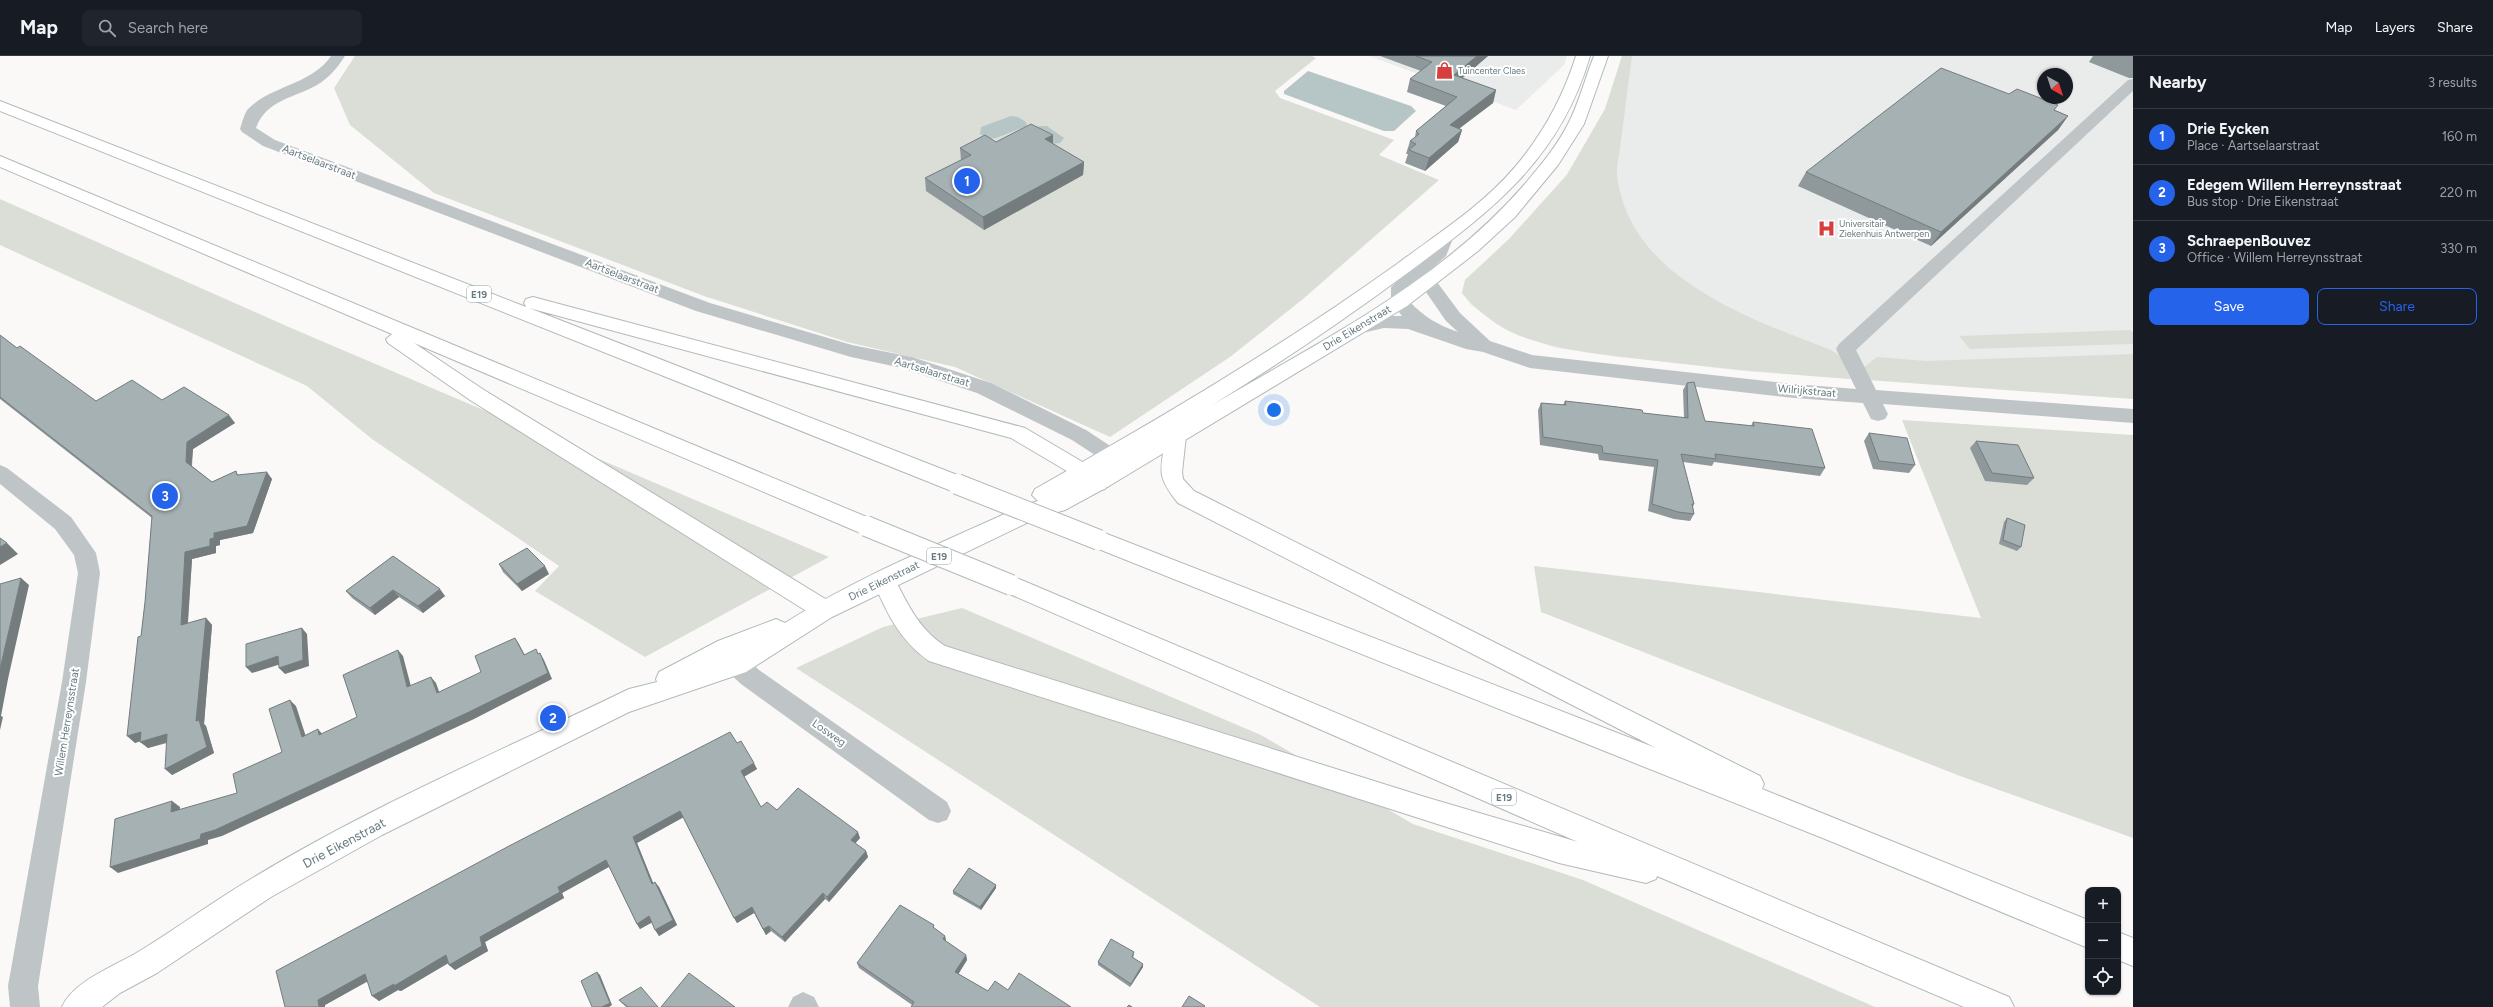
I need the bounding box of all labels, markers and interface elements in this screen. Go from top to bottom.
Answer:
search box [82,10,362,46]
text: Map [20,16,58,39]
icon: search [96,17,118,39]
text: Search here [128,19,208,37]
text: Map [2325,19,2353,36]
text: Layers [2375,19,2415,36]
text: Share [2437,19,2473,36]
shop icon: Tuincenter Claes [1435,60,1455,80]
place label: Tuincenter Claes [1458,65,1525,76]
north arrow [2037,68,2073,104]
text: Nearby [2149,72,2207,92]
text: 3 results [2428,75,2477,90]
text: Drie Eycken [2187,120,2269,138]
text: 1 [2159,129,2165,144]
text: 160 m [2442,129,2477,144]
text: Place · Aartselaarstraat [2187,138,2320,153]
street label: Aartselaarstraat [280,142,358,182]
pin: 1 [954,166,980,196]
text: Edegem Willem Herreynsstraat [2187,176,2402,194]
text: 2 [2158,185,2166,200]
text: 220 m [2440,185,2477,200]
text: Bus stop · Drie Eikenstraat [2187,194,2339,209]
hospital icon: Universitair Ziekenhuis Antwerpen [1816,218,1836,238]
place label: Universitair Ziekenhuis Antwerpen [1839,218,1929,239]
text: SchraepenBouvez [2187,232,2311,250]
text: 3 [2158,241,2166,256]
text: 330 m [2440,241,2477,256]
text: Office · Willem Herreynsstraat [2187,250,2362,265]
street label: Aartselaarstraat [583,256,661,296]
road number: E19 [467,286,491,302]
button: Save [2149,288,2309,325]
button: Share [2317,288,2477,325]
street label: Drie Eikenstraat [1320,303,1394,353]
street label: Aartselaarstraat [893,354,971,390]
street label: Wilrijkstraat [1777,382,1837,400]
your location [1264,400,1284,420]
pin: 3 [152,481,178,511]
road number: E19 [927,548,951,564]
street label: Drie Eikenstraat [846,558,922,604]
street label: Willem Herreynsstraat [52,667,82,777]
pin: 2 [540,703,566,733]
street label: Losweg [810,717,848,749]
road number: E19 [1492,789,1516,805]
street label: Drie Eikenstraat [300,815,388,871]
map controls [2085,887,2121,995]
button: + [2085,887,2121,923]
button: − [2085,923,2121,959]
button: locate [2085,959,2121,995]

